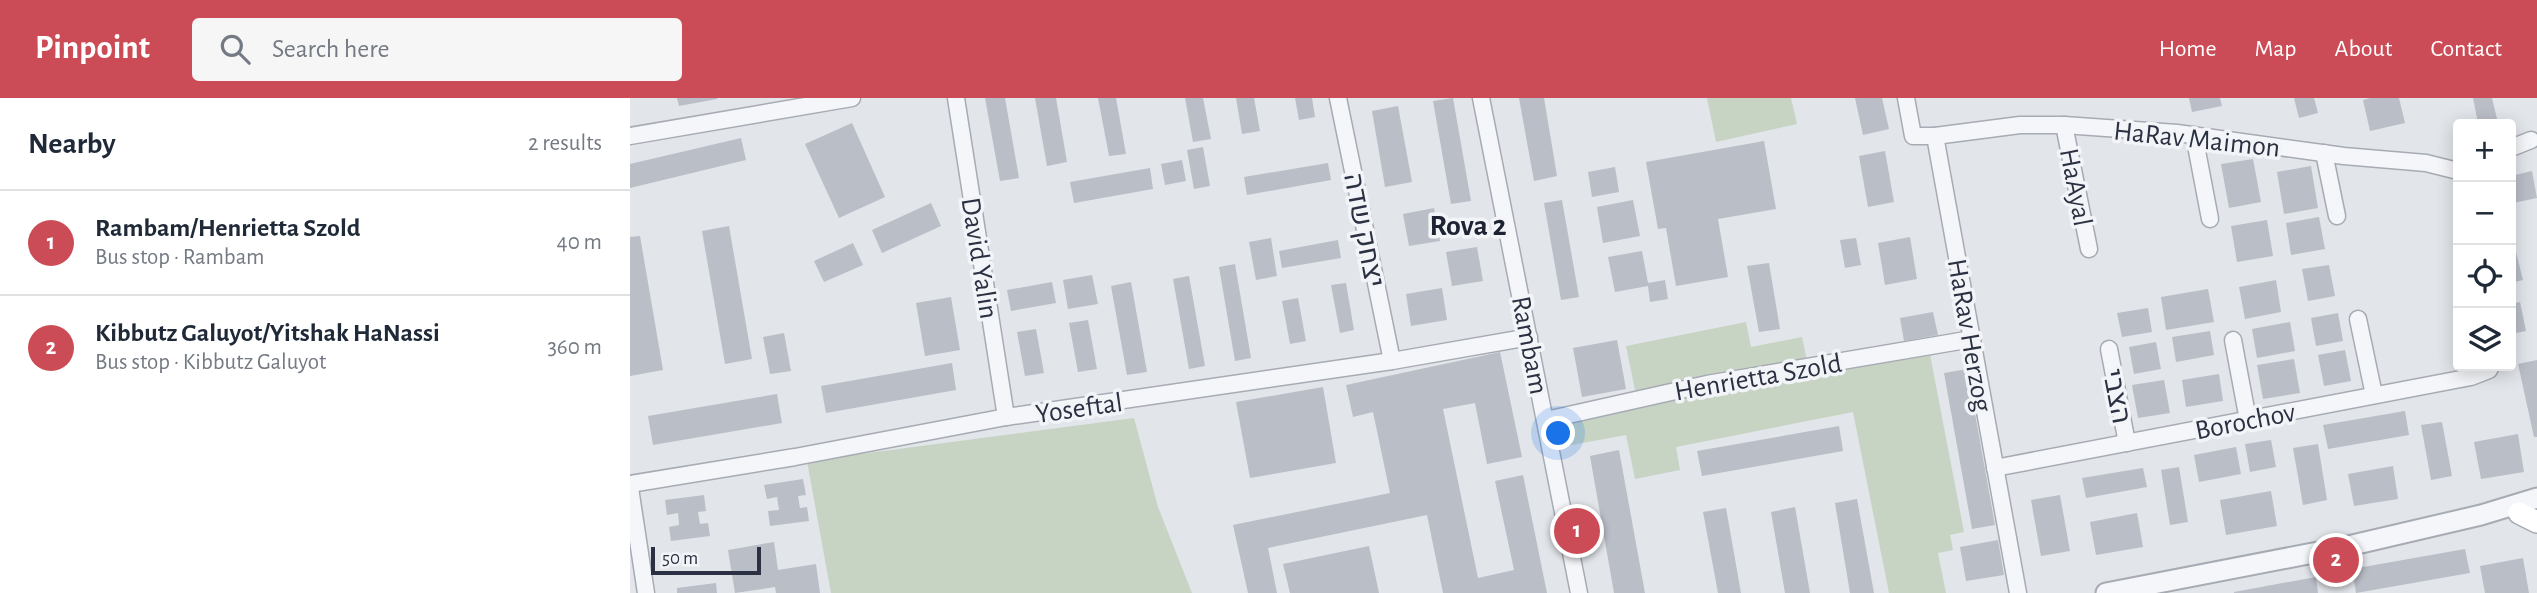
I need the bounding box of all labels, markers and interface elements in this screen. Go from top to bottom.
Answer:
search box [192,18,682,81]
icon: search [216,30,254,68]
text: Pinpoint [35,32,150,65]
text: Search here [272,36,390,62]
text: Home [2159,37,2217,61]
text: Map [2255,37,2297,61]
text: About [2335,37,2392,61]
text: Contact [2430,37,2502,61]
street label: HaRav Maimon [2112,117,2282,163]
map controls [2453,119,2516,371]
button: + [2453,119,2516,182]
text: Nearby [28,129,116,159]
text: 2 results [528,132,602,155]
street label: HaAyal [2054,146,2096,229]
street label: יצחק שדה [1338,171,1388,290]
button: − [2453,182,2516,245]
street label: David Yalin [956,196,1002,321]
district label: Rova 2 [1429,211,1507,241]
text: Rambam/Henrietta Szold [95,215,360,241]
text: 1 [47,231,55,254]
text: 40 m [557,231,602,254]
button: locate [2453,245,2516,308]
text: Bus stop · Rambam [95,246,265,269]
street label: HaRav Herzog [1942,257,1996,414]
street label: Rambam [1506,294,1552,397]
button: layers [2453,308,2516,371]
text: Kibbutz Galuyot/Yitshak HaNassi [95,320,440,346]
text: 2 [46,336,56,359]
text: 360 m [547,336,602,359]
street label: Henrietta Szold [1673,349,1844,406]
text: Bus stop · Kibbutz Galuyot [95,351,326,374]
street label: הצבי [2097,367,2135,426]
street label: Yoseftal [1034,389,1125,429]
street label: Borochov [2193,399,2298,445]
your location [1541,416,1575,450]
pin: 1 [1554,505,1600,557]
pin: 2 [2313,534,2359,586]
scale bar [651,544,761,576]
text: 50 m [662,549,698,568]

